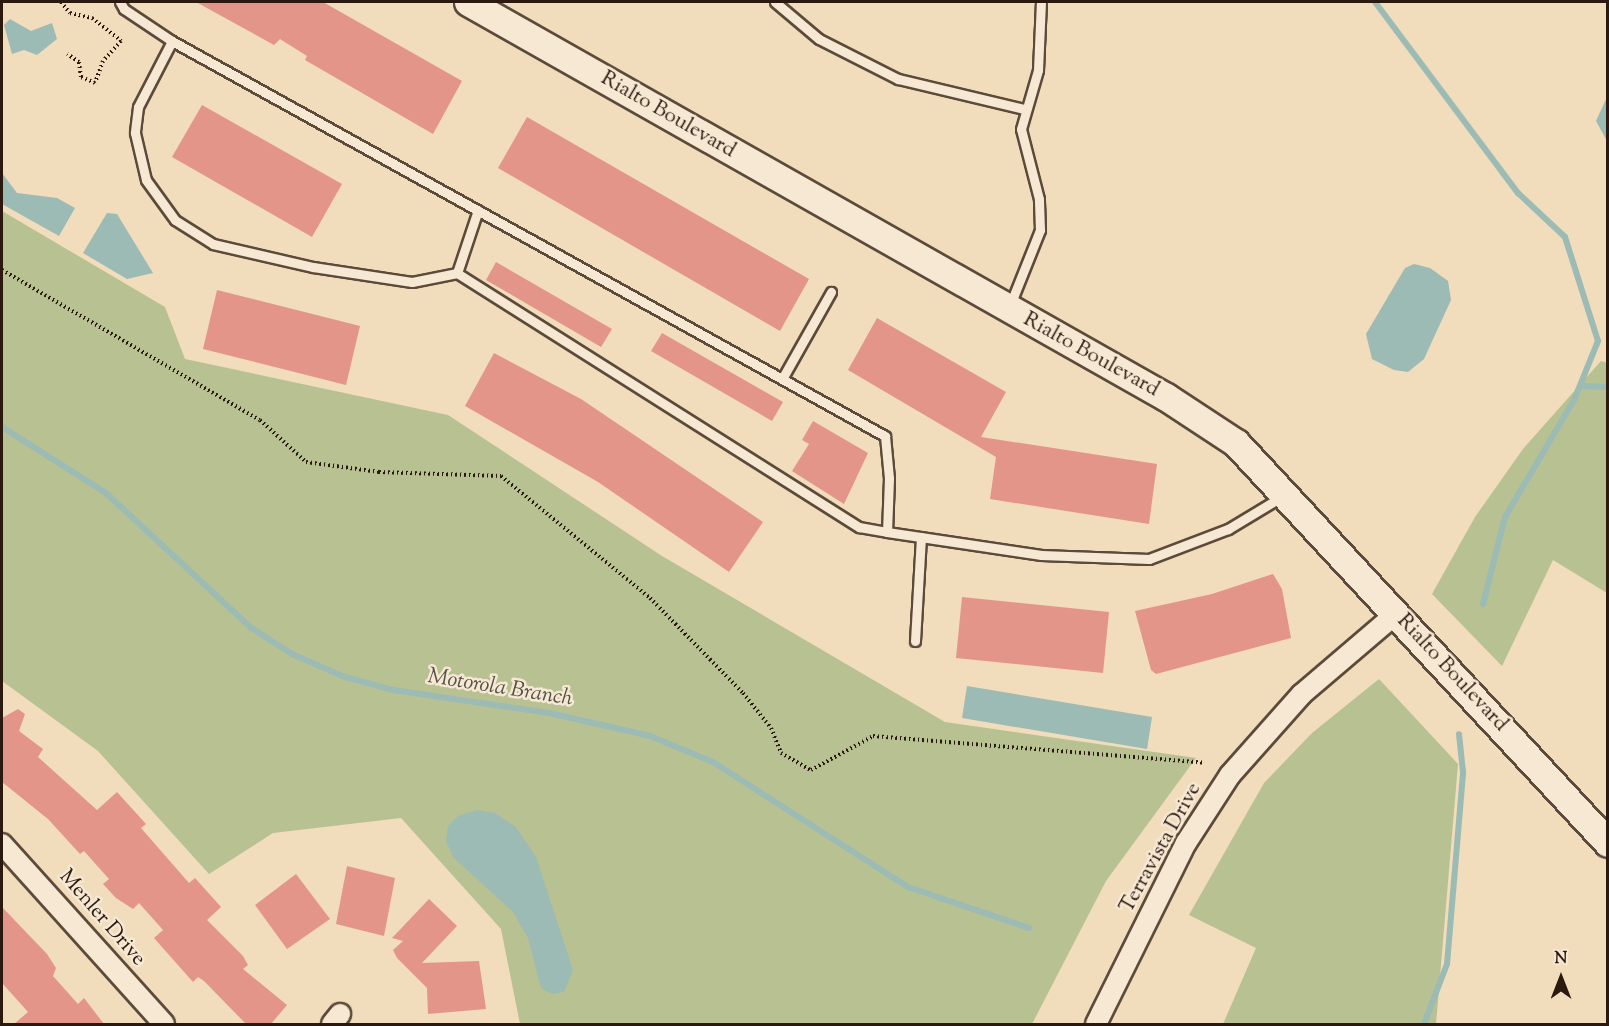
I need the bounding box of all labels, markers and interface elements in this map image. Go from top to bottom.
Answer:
street label: Rialto Boulevard [596,66,740,164]
street label: Rialto Boulevard [1019,307,1163,403]
street label: Rialto Boulevard [1391,609,1513,737]
water label: Motorola Branch [426,665,574,713]
street label: Terravista Drive [1115,779,1207,917]
street label: Menler Drive [53,865,151,971]
north arrow [1531,948,1591,1008]
text: N [1555,948,1567,971]

